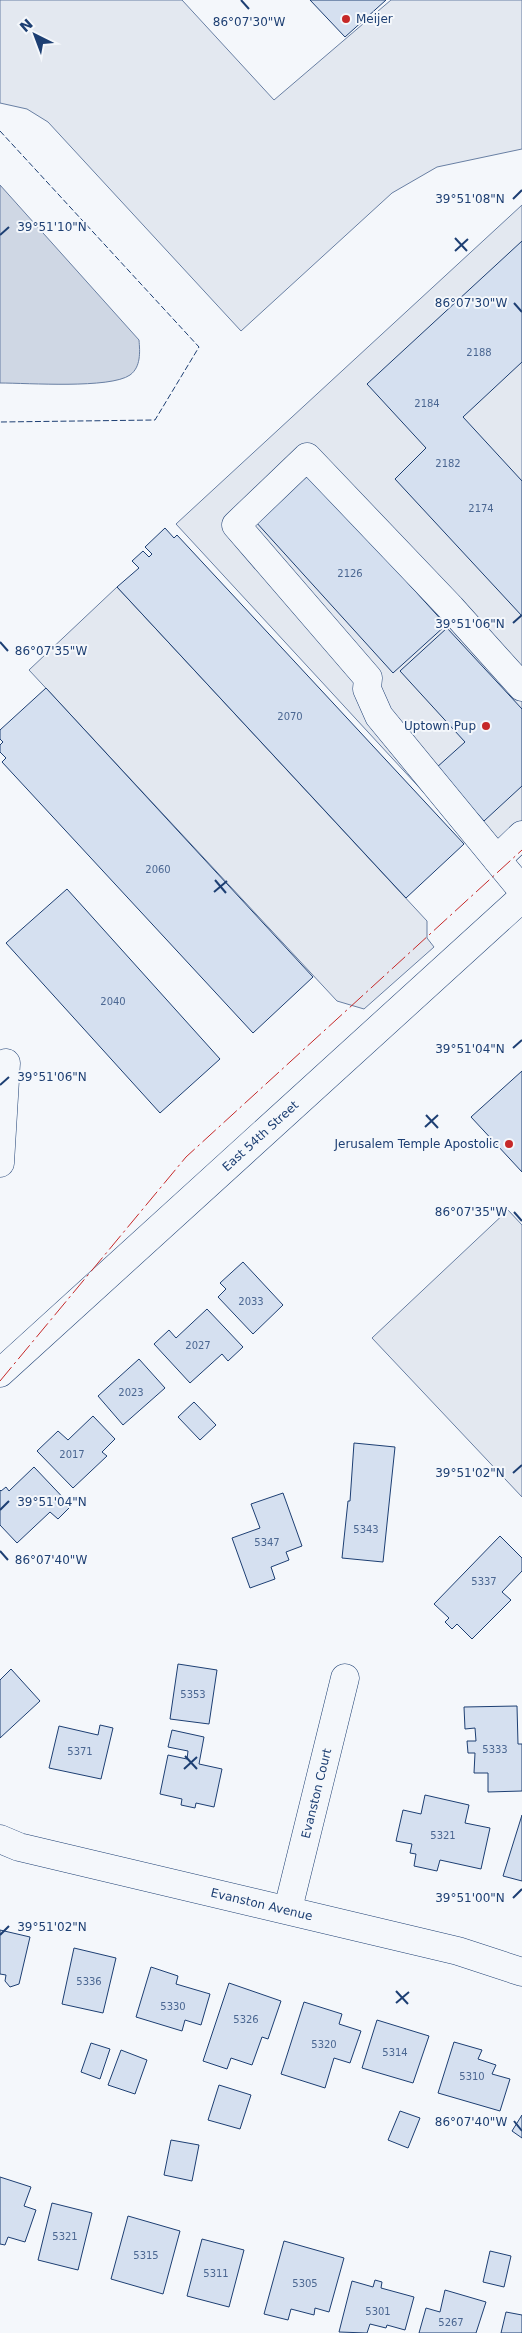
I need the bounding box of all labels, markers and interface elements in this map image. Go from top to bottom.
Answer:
north arrow [10,10,60,60]
place label: Meijer [356,12,393,26]
marker: Meijer [340,13,352,25]
text: N [17,15,36,35]
text: 86°07'30"W [213,15,285,29]
text: 39°51'08"N [435,192,505,206]
text: 39°51'10"N [17,220,87,234]
text: 86°07'30"W [435,296,507,310]
house number: 2188 [466,347,492,358]
house number: 2184 [414,398,440,409]
house number: 2182 [435,458,461,469]
house number: 2174 [468,503,494,514]
house number: 2126 [337,568,363,579]
text: 39°51'06"N [435,617,505,631]
text: 86°07'35"W [15,644,87,658]
house number: 2070 [277,711,303,722]
place label: Uptown Pup [404,719,476,733]
marker: Uptown Pup [480,720,492,732]
house number: 2060 [145,864,171,875]
house number: 2040 [100,996,126,1007]
text: 39°51'04"N [435,1042,505,1056]
text: 39°51'06"N [17,1070,87,1084]
street label: East 54th Street [219,1098,301,1174]
place label: Jerusalem Temple Apostolic [333,1137,499,1151]
marker: Jerusalem Temple Apostolic [503,1138,515,1150]
text: 86°07'35"W [435,1205,507,1219]
house number: 2033 [238,1296,264,1307]
house number: 2027 [185,1340,211,1351]
house number: 2023 [118,1387,144,1398]
house number: 2017 [59,1449,85,1460]
text: 39°51'02"N [435,1466,505,1480]
text: 39°51'04"N [17,1495,87,1509]
house number: 5343 [353,1524,379,1535]
house number: 5347 [254,1537,280,1548]
text: 86°07'40"W [15,1553,87,1567]
house number: 5337 [471,1576,497,1587]
house number: 5353 [180,1689,206,1700]
house number: 5333 [482,1744,508,1755]
house number: 5371 [67,1746,93,1757]
street label: Evanston Court [299,1747,334,1840]
house number: 5321 [430,1830,456,1841]
street label: Evanston Avenue [209,1886,314,1923]
text: 39°51'00"N [435,1891,505,1905]
text: 39°51'02"N [17,1920,87,1934]
house number: 5336 [76,1976,102,1987]
house number: 5330 [160,2001,186,2012]
house number: 5326 [233,2014,259,2025]
house number: 5320 [311,2039,337,2050]
house number: 5314 [382,2047,408,2058]
house number: 5310 [459,2071,485,2082]
text: 86°07'40"W [435,2115,507,2129]
house number: 5321 [52,2231,78,2242]
house number: 5315 [133,2250,159,2261]
house number: 5311 [203,2268,229,2279]
house number: 5305 [292,2278,318,2289]
house number: 5301 [365,2306,391,2317]
house number: 5267 [438,2317,464,2328]

